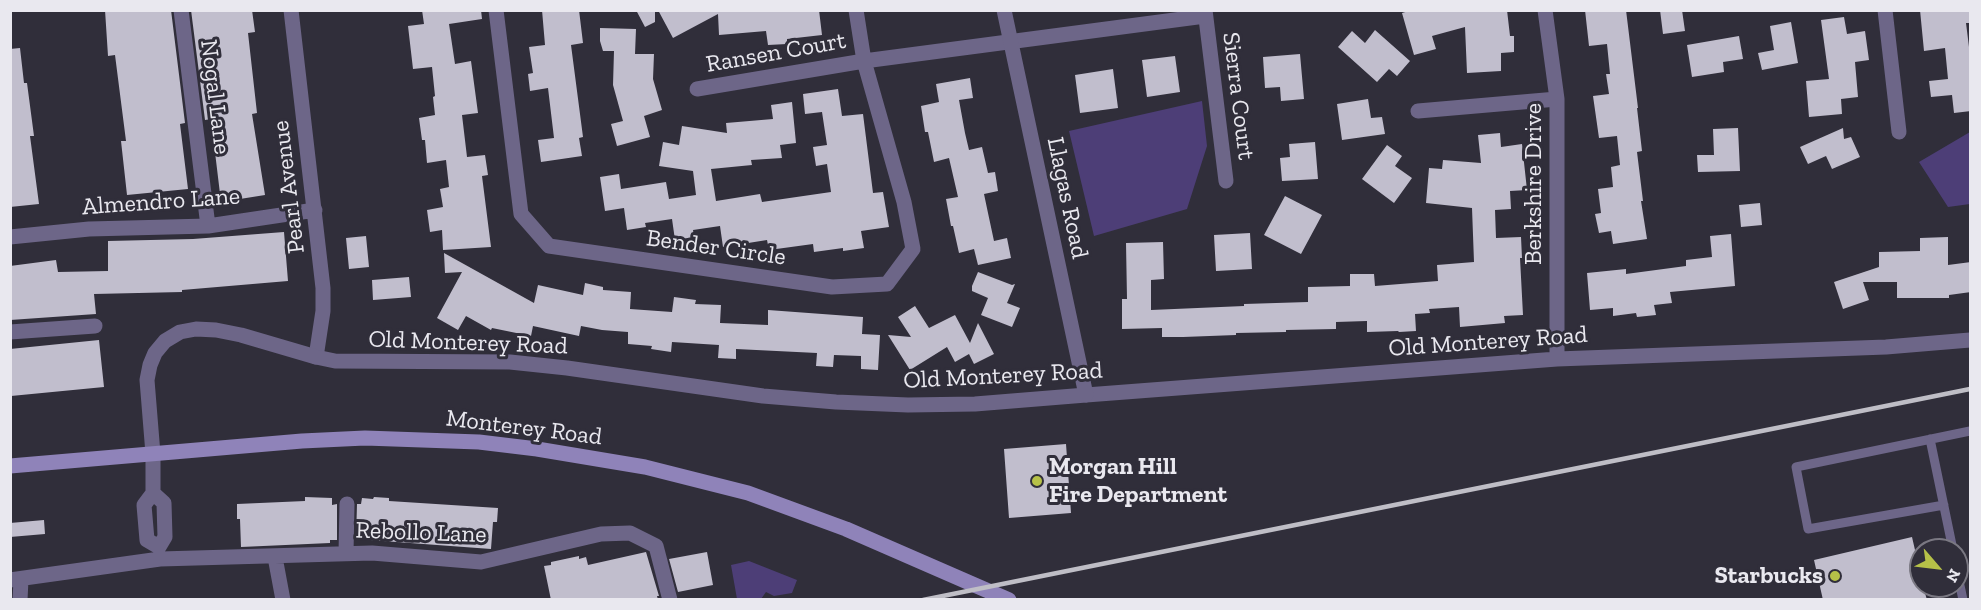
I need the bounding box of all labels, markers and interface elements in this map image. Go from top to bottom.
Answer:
street label: Ransen Court [704,27,848,79]
street label: Sierra Court [1216,31,1260,161]
street label: Nogal Lane [194,38,236,156]
street label: Berkshire Drive [1520,103,1548,265]
street label: Pearl Avenue [267,119,311,255]
street label: Llagas Road [1040,135,1094,261]
street label: Almendro Lane [81,182,241,222]
street label: Bender Circle [644,224,788,272]
street label: Old Monterey Road [1388,321,1588,363]
street label: Old Monterey Road [368,325,568,361]
street label: Old Monterey Road [903,356,1103,396]
street label: Monterey Road [444,404,604,452]
place label: Morgan Hill Fire Department [1049,453,1227,509]
marker: Morgan Hill Fire Department [1030,474,1044,488]
street label: Rebollo Lane [355,516,487,550]
north arrow [1909,538,1969,598]
place label: Starbucks [1714,562,1823,590]
text: N [1942,566,1965,586]
marker: Starbucks [1828,569,1842,583]

